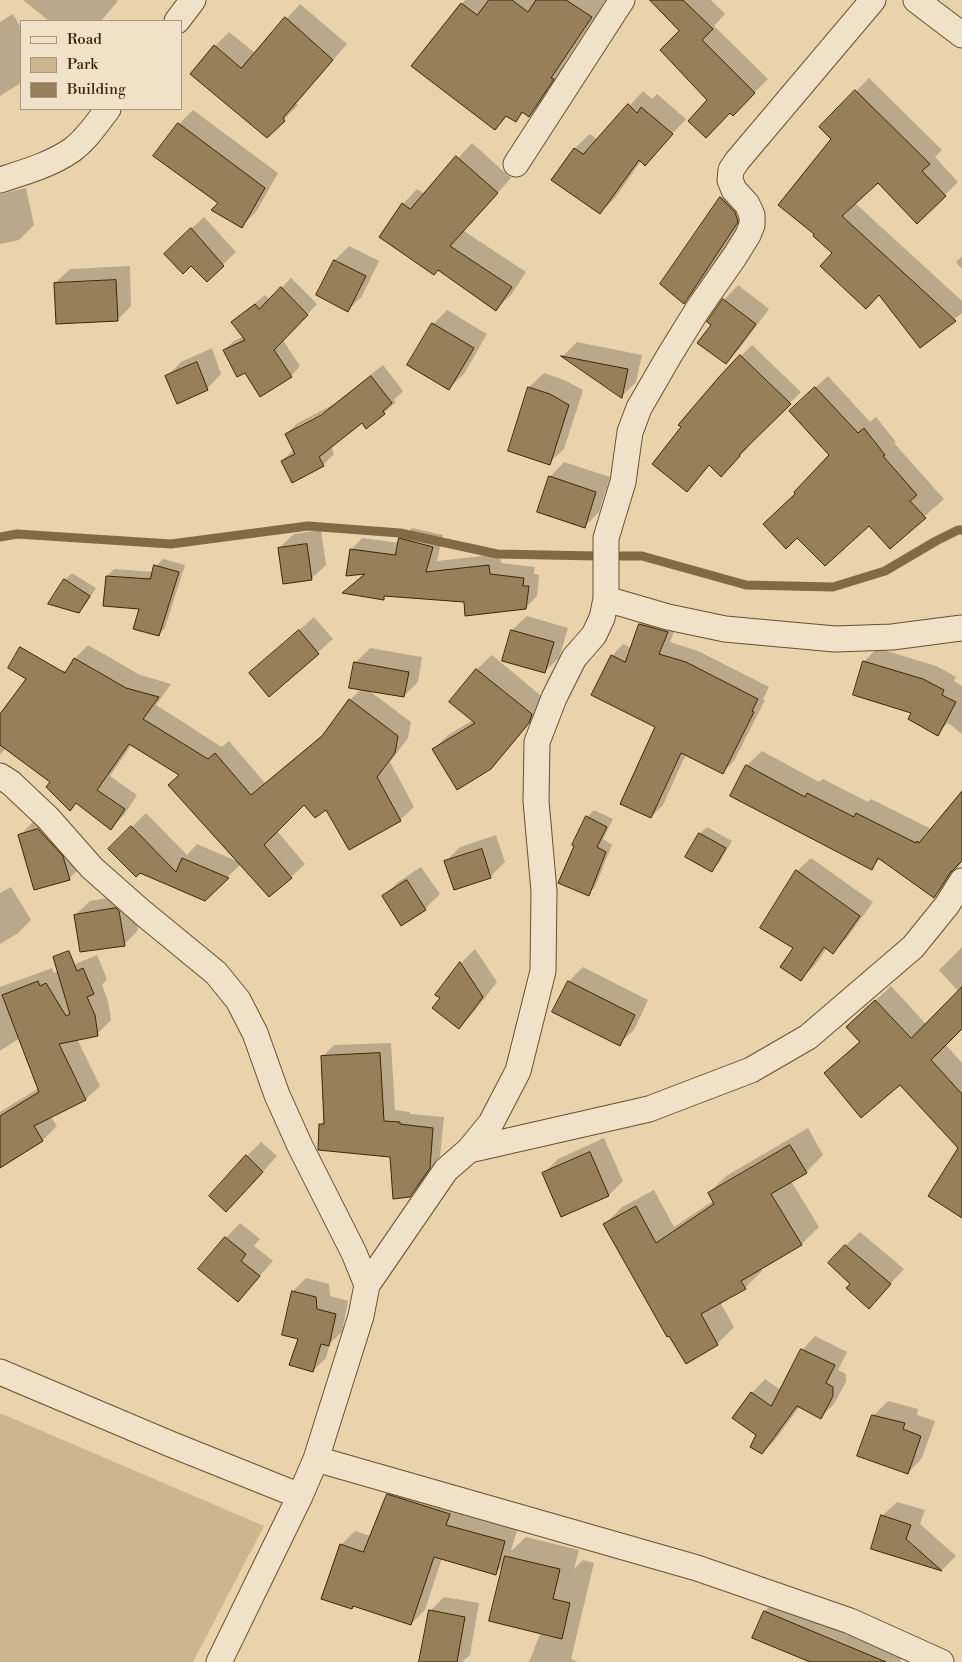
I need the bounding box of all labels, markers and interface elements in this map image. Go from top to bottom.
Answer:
legend [20,20,182,110]
text: Road [67,30,102,49]
text: Park [67,55,98,74]
text: Building [67,80,126,99]

